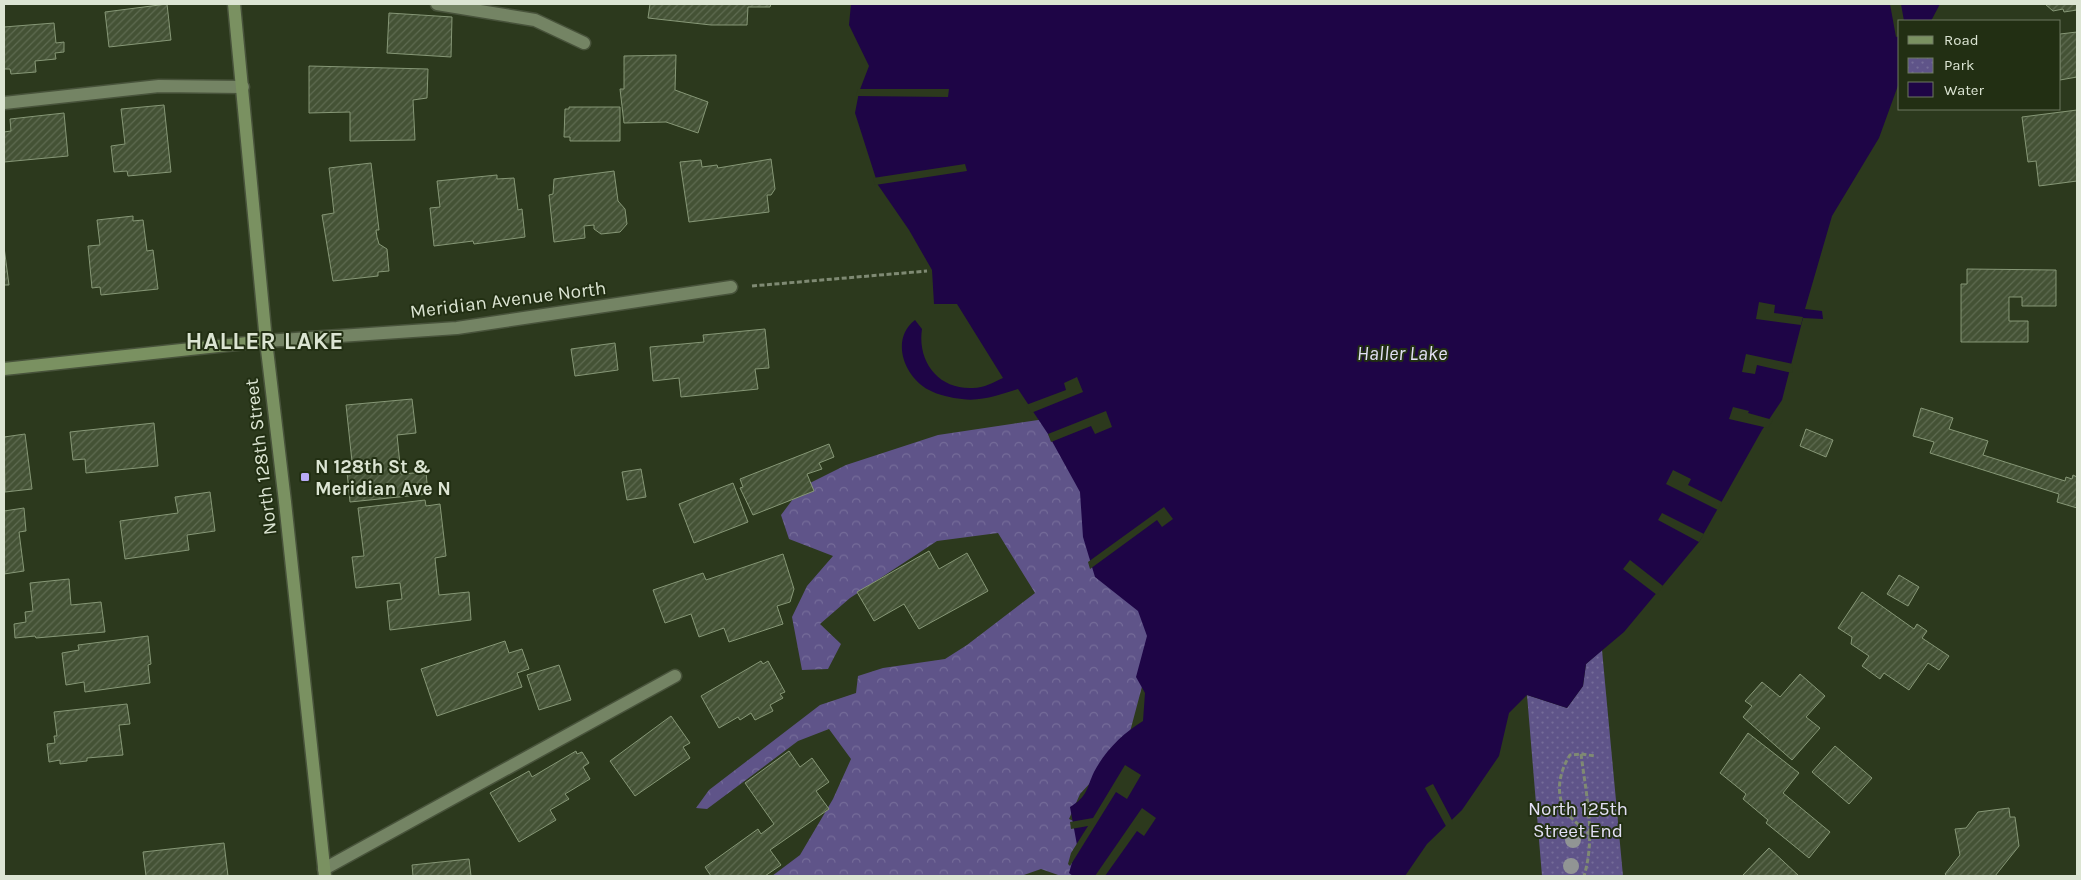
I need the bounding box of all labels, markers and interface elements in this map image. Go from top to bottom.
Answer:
legend [1898,20,2061,110]
text: Road [1944,31,1979,49]
text: Park [1944,56,1974,74]
text: Water [1944,81,1985,99]
street label: Meridian Avenue North [409,277,608,323]
district label: HALLER LAKE [186,327,344,355]
water label: Haller Lake [1357,342,1447,365]
street label: North 128th Street [240,377,282,536]
place label: N 128th St & Meridian Ave N [315,456,451,500]
marker: N 128th St & Meridian Ave N [299,471,311,483]
park label: North 125th Street End [1528,798,1628,842]

